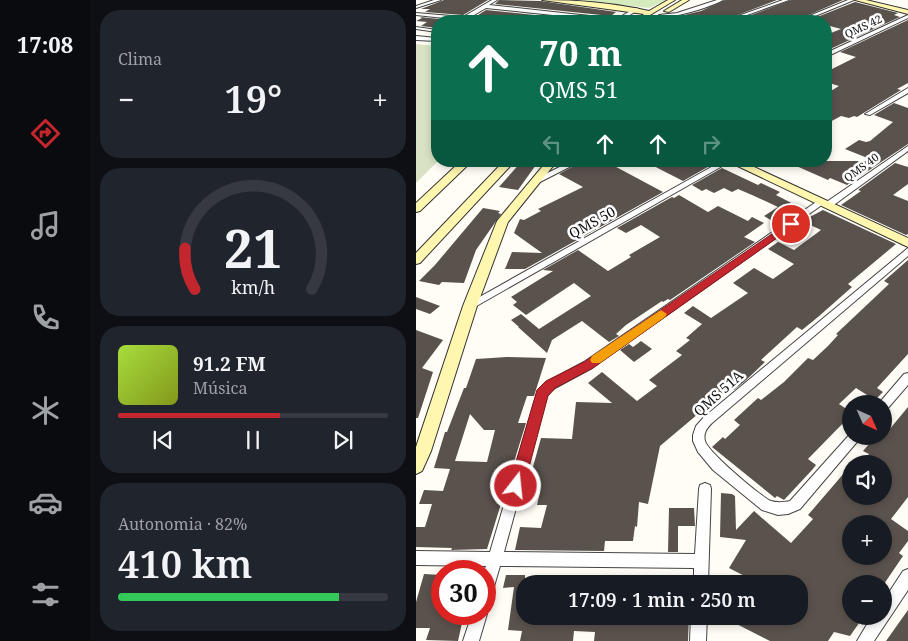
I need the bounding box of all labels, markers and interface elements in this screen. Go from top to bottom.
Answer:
street label: QMS 42 [842,11,884,41]
text: 17:08 [17,29,73,59]
text: 70 m [539,29,622,76]
icon: ahead [456,35,521,100]
text: Clima [118,48,162,70]
text: 19° [224,72,282,124]
text: QMS 51 [539,74,618,104]
text: − [118,80,134,118]
text: + [372,80,388,118]
icon: directions [28,116,63,151]
icon: left [538,130,566,158]
icon: ahead [591,130,619,158]
icon: ahead [644,130,672,158]
icon: right [697,130,725,158]
street label: QMS 40 [841,149,881,185]
street label: QMS 50 [565,201,619,243]
pin [770,203,812,245]
icon: music [28,208,63,243]
icon: arrive [777,210,805,238]
text: 21 [224,212,282,283]
text: km/h [231,275,275,299]
icon: phone [28,300,63,335]
text: 91.2 FM [193,351,266,377]
street label: QMS 51A [689,366,747,420]
text: Música [193,377,247,399]
icon: climate [28,393,63,428]
north arrow [842,395,892,445]
map controls [842,395,892,625]
icon: previous [149,426,177,454]
icon: pause [239,426,267,454]
icon: next [329,426,357,454]
button: sound [842,455,892,505]
position arrow [489,459,541,511]
icon: car [28,485,63,520]
text: Autonomia · 82% [118,513,247,535]
button: + [842,515,892,565]
text: 410 km [118,537,252,589]
speed limit sign: 30 [431,560,496,625]
button: − [842,575,892,625]
icon: filters [28,577,63,612]
text: 17:09 · 1 min · 250 m [568,587,756,613]

